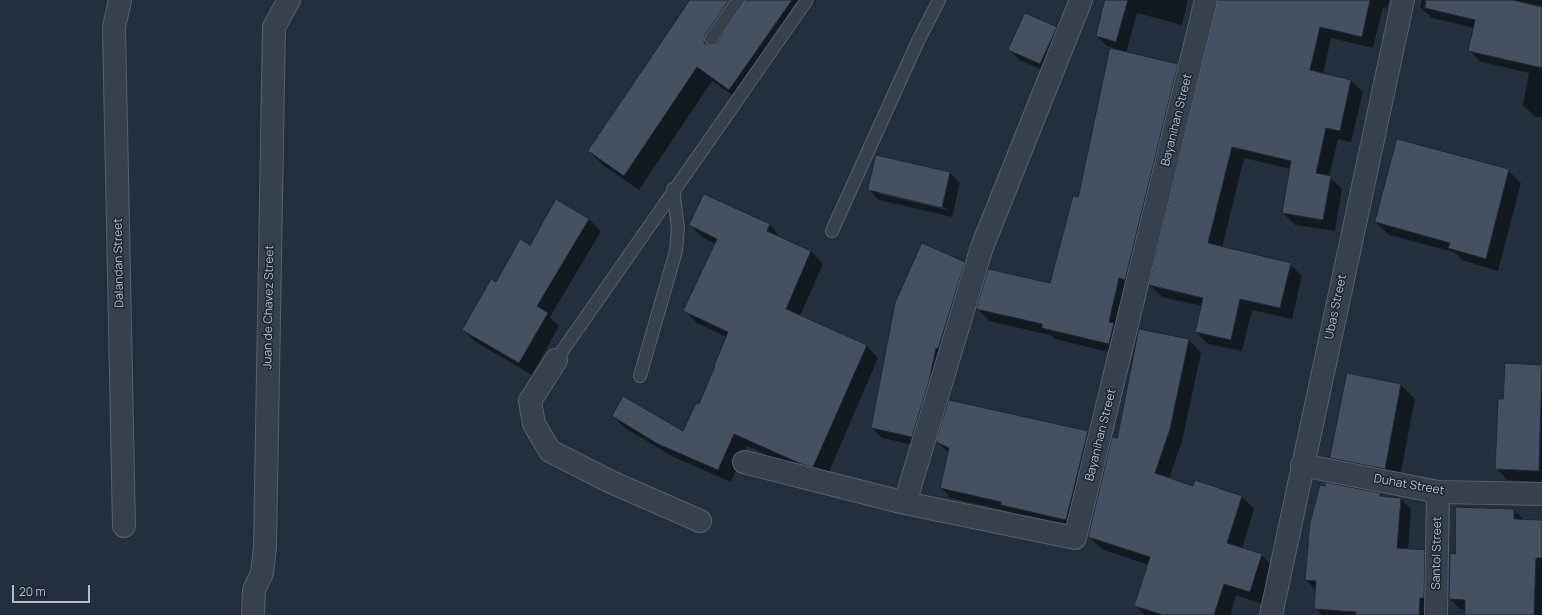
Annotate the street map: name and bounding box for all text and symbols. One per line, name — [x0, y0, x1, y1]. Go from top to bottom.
street label: Bayanihan Street — [1159, 72, 1195, 168]
street label: Dalandan Street — [111, 218, 127, 308]
street label: Juan de Chavez Street — [261, 245, 277, 369]
street label: Ubas Street — [1322, 273, 1350, 341]
street label: Bayanihan Street — [1083, 387, 1119, 483]
street label: Duhat Street — [1373, 472, 1445, 498]
street label: Santol Street — [1429, 516, 1445, 590]
scale bar — [14, 577, 92, 603]
text: 20 m — [19, 583, 46, 600]

